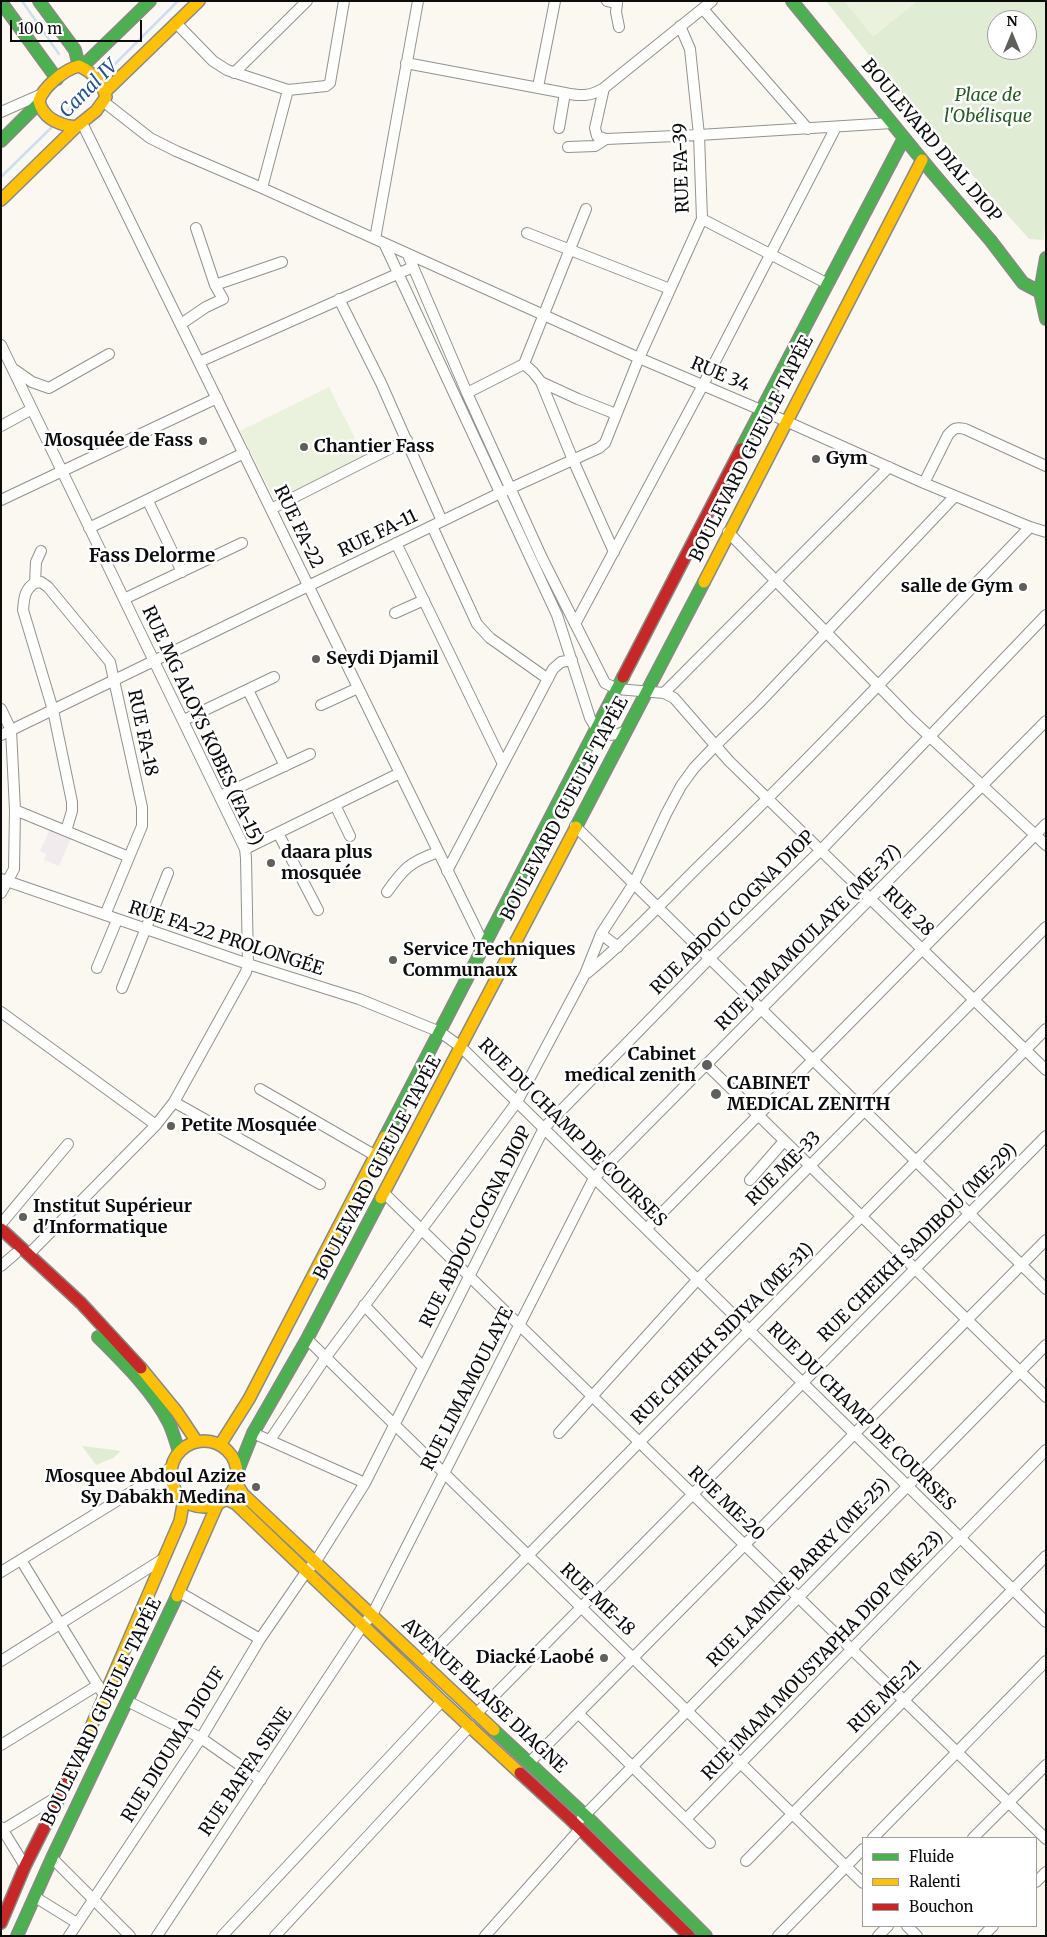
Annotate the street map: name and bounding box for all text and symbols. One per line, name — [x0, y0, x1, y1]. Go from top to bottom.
scale bar — [12, 10, 145, 42]
north arrow — [987, 10, 1037, 60]
text: N — [1006, 12, 1018, 30]
text: 100 m — [18, 19, 62, 38]
water label: Canal IV — [55, 55, 123, 123]
street label: BOULEVARD DIAL DIOP — [856, 55, 1006, 227]
park label: Place de l'Obélisque — [944, 85, 1032, 128]
street label: RUE FA-39 — [670, 122, 694, 214]
street label: BOULEVARD GUEULE TAPÉE — [685, 332, 819, 566]
street label: RUE 34 — [687, 353, 753, 397]
place label: Mosquée de Fass — [44, 430, 193, 452]
marker: Mosquée de Fass — [197, 435, 209, 447]
place label: Chantier Fass — [314, 436, 435, 458]
marker: Chantier Fass — [298, 441, 310, 453]
place label: Gym — [826, 448, 868, 470]
marker: Gym — [810, 453, 822, 465]
street label: RUE FA-22 — [269, 482, 327, 572]
street label: RUE FA-11 — [335, 506, 421, 562]
district label: Fass Delorme — [89, 546, 215, 568]
place label: salle de Gym — [901, 576, 1013, 598]
marker: salle de Gym — [1017, 581, 1029, 593]
street label: RUE MG ALOYS KOBES (FA-15) — [137, 603, 267, 849]
place label: Seydi Djamil — [326, 648, 439, 670]
marker: Seydi Djamil — [310, 653, 322, 665]
street label: RUE FA-18 — [122, 688, 162, 778]
street label: BOULEVARD GUEULE TAPÉE — [497, 693, 633, 925]
street label: RUE ABDOU COGNA DIOP — [647, 827, 819, 999]
street label: RUE LIMAMOULAYE (ME-37) — [711, 840, 907, 1036]
place label: daara plus mosquée — [281, 842, 372, 884]
marker: daara plus mosquée — [265, 857, 277, 869]
street label: RUE 28 — [878, 883, 938, 941]
street label: RUE FA-22 PROLONGÉE — [126, 897, 326, 981]
place label: Service Techniques Communaux — [403, 939, 575, 982]
marker: Service Techniques Communaux — [387, 954, 399, 966]
street label: RUE DU CHAMP DE COURSES — [473, 1034, 671, 1232]
place label: Cabinet medical zenith — [565, 1044, 696, 1086]
street label: BOULEVARD GUEULE TAPÉE — [310, 1052, 446, 1284]
marker: Cabinet medical zenith — [700, 1058, 714, 1072]
place label: CABINET MEDICAL ZENITH — [727, 1073, 890, 1116]
marker: CABINET MEDICAL ZENITH — [709, 1087, 723, 1101]
place label: Petite Mosquée — [181, 1115, 317, 1137]
marker: Petite Mosquée — [165, 1120, 177, 1132]
street label: RUE ABDOU COGNA DIOP — [416, 1123, 536, 1331]
street label: RUE ME-33 — [742, 1127, 826, 1211]
street label: RUE CHEIKH SADIBOU (ME-29) — [814, 1139, 1022, 1347]
place label: Institut Supérieur d'Informatique — [33, 1196, 192, 1238]
marker: Institut Supérieur d'Informatique — [17, 1211, 29, 1223]
street label: RUE CHEIKH SIDIYA (ME-31) — [628, 1239, 818, 1429]
street label: RUE LIMAMOULAYE — [417, 1304, 519, 1474]
street label: RUE DU CHAMP DE COURSES — [762, 1318, 960, 1516]
street label: RUE ME-20 — [683, 1462, 769, 1546]
place label: Mosquee Abdoul Azize Sy Dabakh Medina — [45, 1466, 246, 1508]
street label: RUE LAMINE BARRY (ME-25) — [703, 1474, 895, 1672]
marker: Mosquee Abdoul Azize Sy Dabakh Medina — [250, 1481, 262, 1493]
street label: RUE IMAM MOUSTAPHA DIOP (ME-23) — [698, 1527, 948, 1785]
street label: RUE ME-18 — [555, 1559, 639, 1641]
street label: BOULEVARD GUEULE TAPÉE — [37, 1595, 167, 1829]
street label: AVENUE BLAISE DIAGNE — [397, 1614, 571, 1778]
place label: Diacké Laobé — [476, 1647, 594, 1669]
marker: Diacké Laobé — [598, 1652, 610, 1664]
street label: RUE ME-21 — [844, 1656, 926, 1738]
street label: RUE DIOUMA DIOUF — [117, 1663, 231, 1827]
street label: RUE BAFFA SENE — [195, 1704, 297, 1840]
legend — [862, 1837, 1037, 1927]
text: Fluide — [909, 1847, 954, 1866]
text: Ralenti — [909, 1872, 961, 1891]
text: Bouchon — [909, 1897, 973, 1916]

